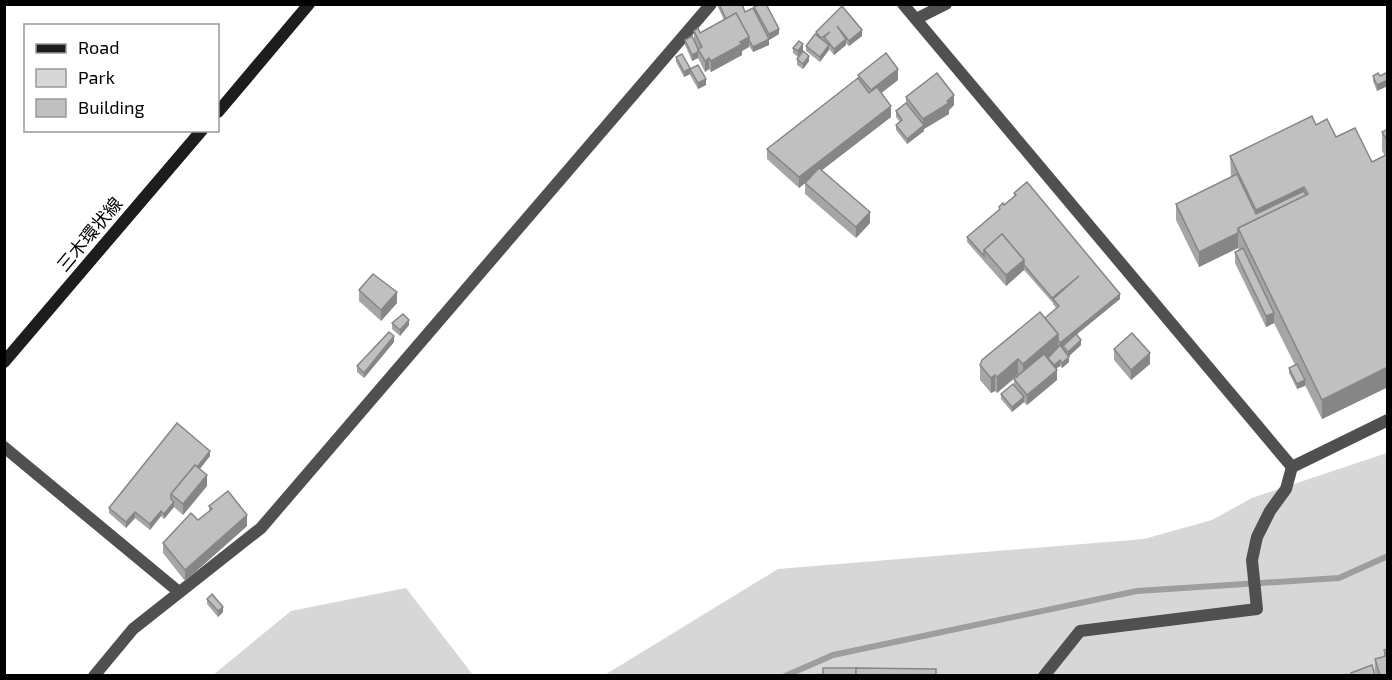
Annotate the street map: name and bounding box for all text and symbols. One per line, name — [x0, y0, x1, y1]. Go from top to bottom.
legend — [24, 24, 219, 132]
text: Road — [78, 36, 119, 58]
text: Park — [78, 66, 115, 88]
text: Building — [78, 96, 145, 118]
street label: 三木環状線 — [52, 192, 126, 276]

